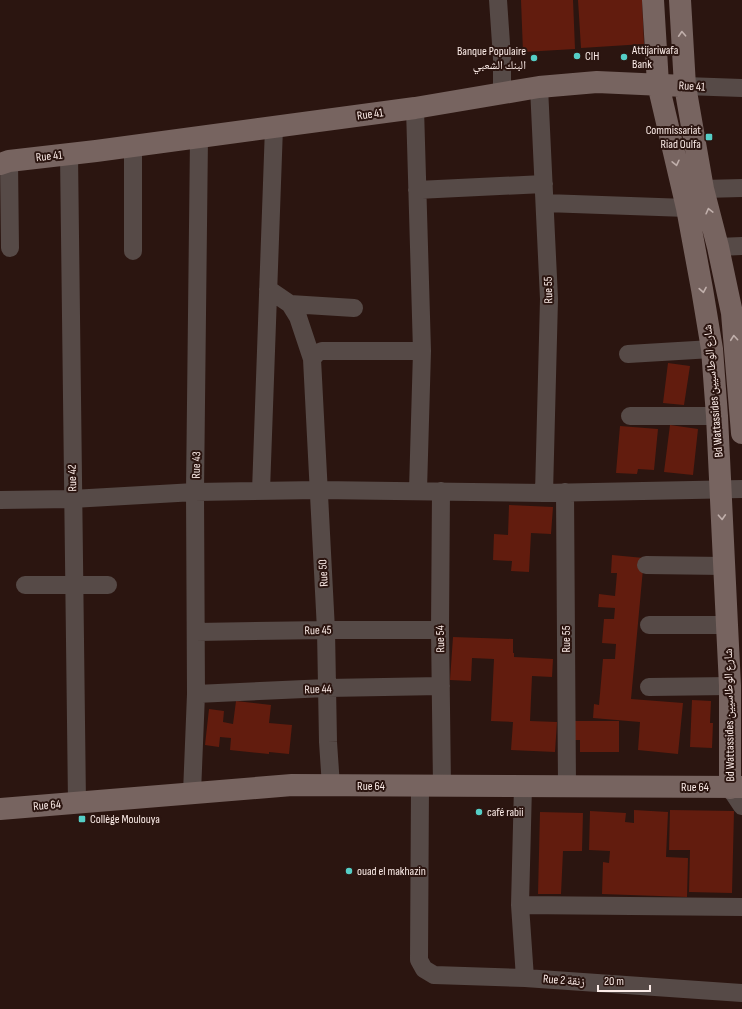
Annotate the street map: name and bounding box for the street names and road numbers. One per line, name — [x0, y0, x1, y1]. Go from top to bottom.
street label: Rue 41 — [678, 78, 706, 95]
street label: Rue 41 — [356, 105, 385, 124]
street label: Rue 41 — [35, 148, 64, 165]
street label: Rue 55 — [541, 276, 556, 304]
street label: Bd Wattassides شارع الوطاسيين — [700, 324, 727, 458]
street label: Rue 43 — [189, 451, 204, 479]
street label: Rue 42 — [65, 464, 80, 492]
street label: Rue 50 — [315, 559, 332, 587]
street label: Rue 45 — [304, 623, 332, 638]
street label: Rue 54 — [433, 625, 448, 653]
street label: Rue 55 — [559, 625, 574, 652]
street label: Bd Wattassides شارع الوطاسيين — [721, 648, 738, 782]
street label: Rue 44 — [304, 682, 332, 697]
street label: Rue 64 — [357, 779, 385, 794]
street label: Rue 64 — [681, 780, 709, 795]
street label: Rue 64 — [33, 797, 62, 814]
street label: Rue 2 زنقة — [542, 972, 586, 989]

